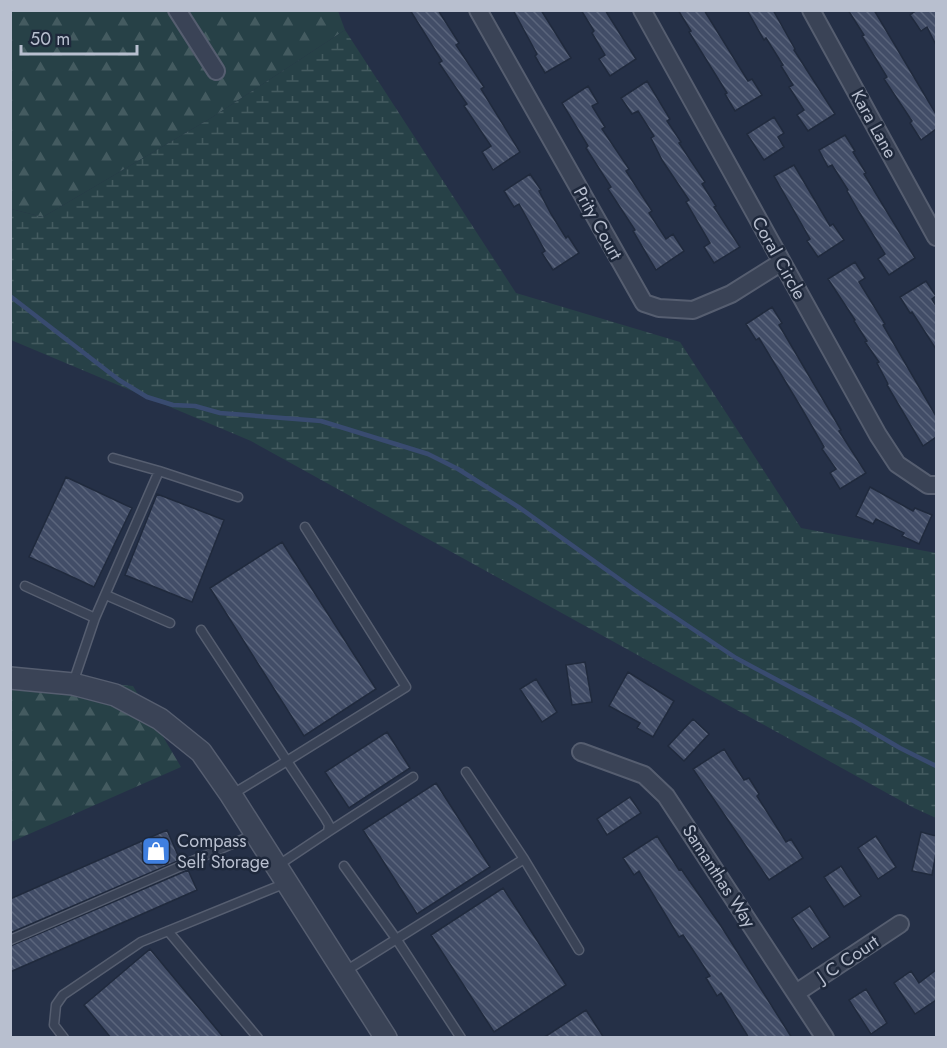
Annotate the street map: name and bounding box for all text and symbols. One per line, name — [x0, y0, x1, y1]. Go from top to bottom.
scale bar — [21, 18, 136, 56]
text: 50 m — [30, 26, 70, 52]
street label: Kara Lane — [845, 85, 903, 163]
street label: Prity Court — [567, 182, 629, 265]
street label: Coral Circle — [745, 212, 813, 304]
street label: Samanthas Way — [676, 819, 762, 933]
place label: Compass Self Storage — [177, 828, 269, 875]
shop icon: Compass Self Storage — [140, 835, 172, 867]
street label: J C Court — [810, 928, 885, 990]

